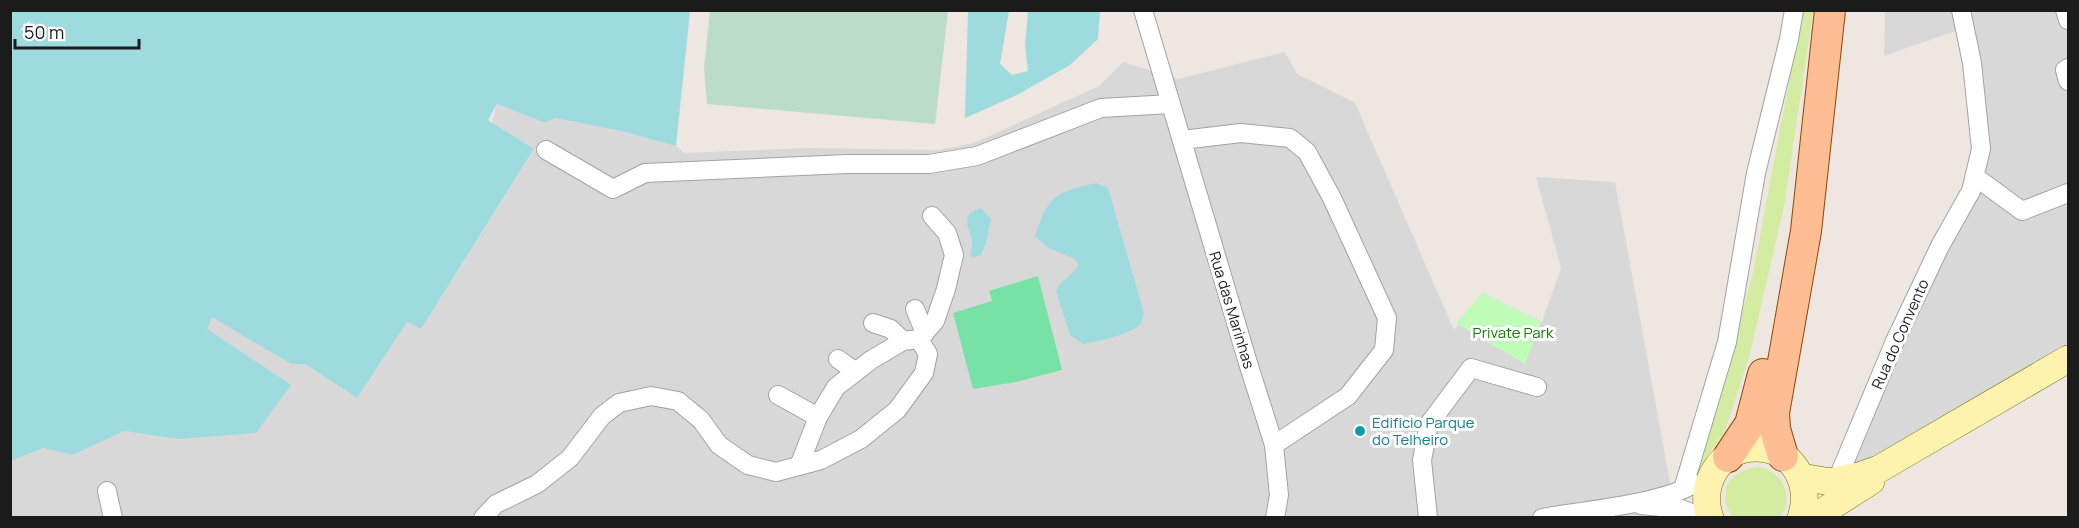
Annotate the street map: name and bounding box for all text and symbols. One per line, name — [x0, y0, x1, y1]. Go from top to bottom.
scale bar — [15, 12, 140, 50]
text: 50 m — [24, 20, 64, 44]
street label: Rua das Marinhas — [1204, 249, 1260, 371]
street label: Rua do Convento — [1866, 276, 1934, 392]
park label: Private Park — [1473, 322, 1554, 343]
place label: Edificio Parque do Telheiro — [1372, 412, 1475, 450]
marker: Edificio Parque do Telheiro — [1353, 424, 1367, 438]

